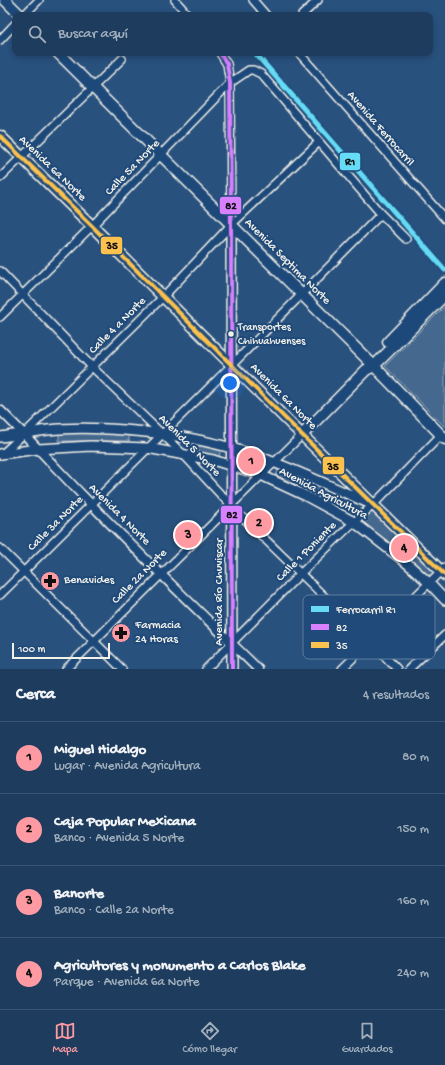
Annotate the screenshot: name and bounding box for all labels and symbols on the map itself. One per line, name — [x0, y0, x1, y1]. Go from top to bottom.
street label: Avenida Ferrocarril — [344, 89, 417, 170]
street label: Avenida 6a Norte — [15, 133, 89, 205]
street label: Calle 5a Norte — [103, 136, 164, 199]
line badge: R1 — [339, 152, 361, 171]
text: R1 — [344, 157, 355, 169]
line badge: 82 — [219, 196, 242, 215]
text: 82 — [225, 201, 237, 213]
street label: Avenida Septima Norte — [241, 216, 334, 309]
line badge: 35 — [100, 236, 123, 255]
text: 35 — [105, 241, 118, 253]
street label: Calle 4 a Norte — [87, 294, 150, 357]
place label: Transportes Chihuahuenses — [237, 322, 306, 348]
marker: Transportes Chihuahuenses — [226, 329, 236, 339]
street label: Avenida 6a Norte — [247, 361, 320, 434]
your location — [220, 373, 240, 393]
street label: Avenida 5 Norte — [155, 412, 223, 480]
pin: 1 — [238, 446, 264, 476]
line badge: 35 — [322, 456, 345, 475]
text: 35 — [326, 462, 339, 474]
street label: Avenida Agricultura — [276, 465, 370, 523]
street label: Avenida 4 Norte — [85, 481, 153, 549]
street label: Calle 3a Norte — [25, 493, 87, 555]
line badge: 82 — [220, 505, 243, 524]
pin: 2 — [246, 508, 272, 538]
text: 82 — [226, 510, 238, 522]
street label: Calle 1 Poniente — [274, 518, 341, 585]
pin: 3 — [175, 520, 201, 550]
pin: 4 — [391, 533, 417, 563]
street label: Avenida Río Chuviscar — [213, 537, 227, 646]
street label: Calle 2a Norte — [109, 546, 171, 608]
pharmacy icon: Benavides — [39, 570, 61, 592]
place label: Benavides — [63, 574, 115, 588]
legend — [303, 595, 435, 659]
text: Ferrocarril R1 — [335, 605, 396, 617]
place label: Farmacia 24 Horas — [134, 619, 181, 647]
pharmacy icon: Farmacia 24 Horas — [110, 622, 132, 644]
text: 82 — [336, 623, 348, 635]
scale bar — [12, 641, 110, 660]
text: 35 — [335, 641, 348, 653]

